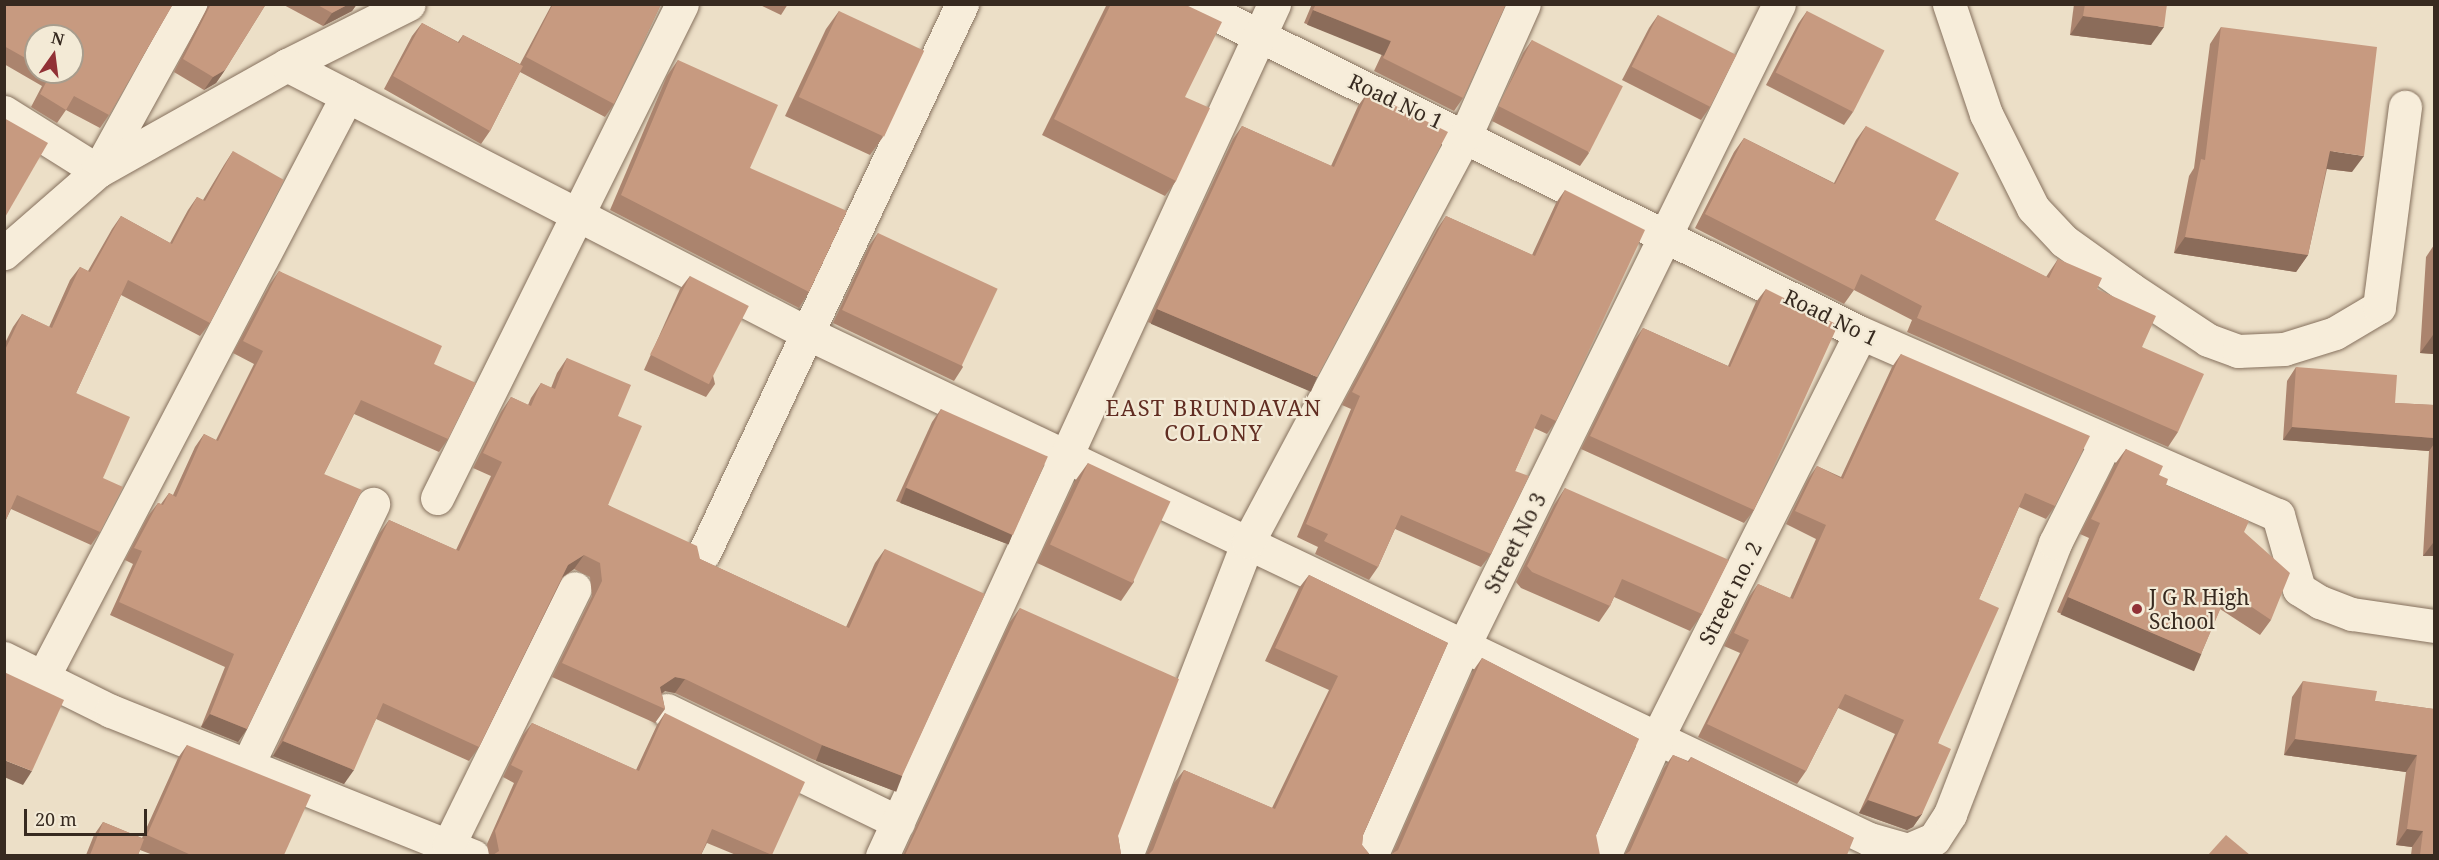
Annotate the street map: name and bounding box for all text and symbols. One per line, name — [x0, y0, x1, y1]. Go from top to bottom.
north arrow — [24, 24, 84, 84]
text: N — [49, 26, 67, 51]
street label: Road No 1 — [1345, 68, 1447, 134]
street label: Road No 1 — [1780, 283, 1882, 351]
district label: EAST BRUNDAVAN COLONY — [1106, 394, 1322, 446]
street label: Street No 3 — [1479, 489, 1551, 597]
street label: Street no. 2 — [1693, 537, 1767, 649]
place label: J G R High School — [2149, 584, 2250, 634]
marker: J G R High School — [2130, 602, 2144, 616]
scale bar — [27, 797, 150, 835]
text: 20 m — [35, 807, 77, 831]

